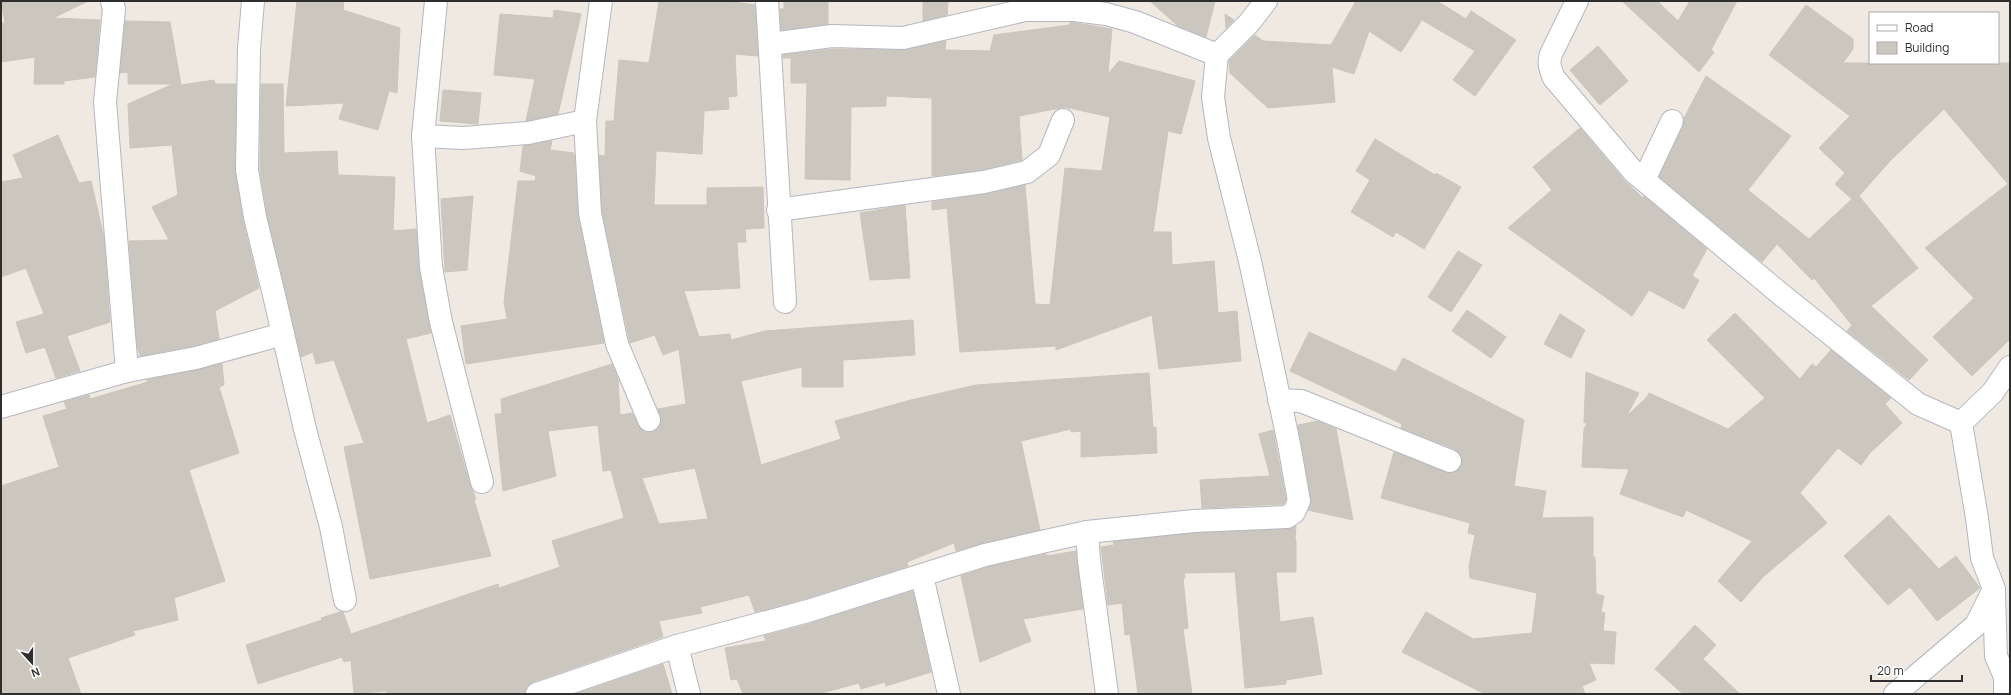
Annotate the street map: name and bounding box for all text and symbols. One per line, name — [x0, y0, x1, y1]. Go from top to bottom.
legend — [1869, 12, 1999, 64]
text: Road — [1905, 19, 1933, 36]
text: Building — [1905, 39, 1949, 56]
north arrow — [12, 643, 52, 683]
scale bar — [1871, 657, 1962, 683]
text: 20 m — [1877, 662, 1904, 679]
text: N — [29, 664, 42, 681]

